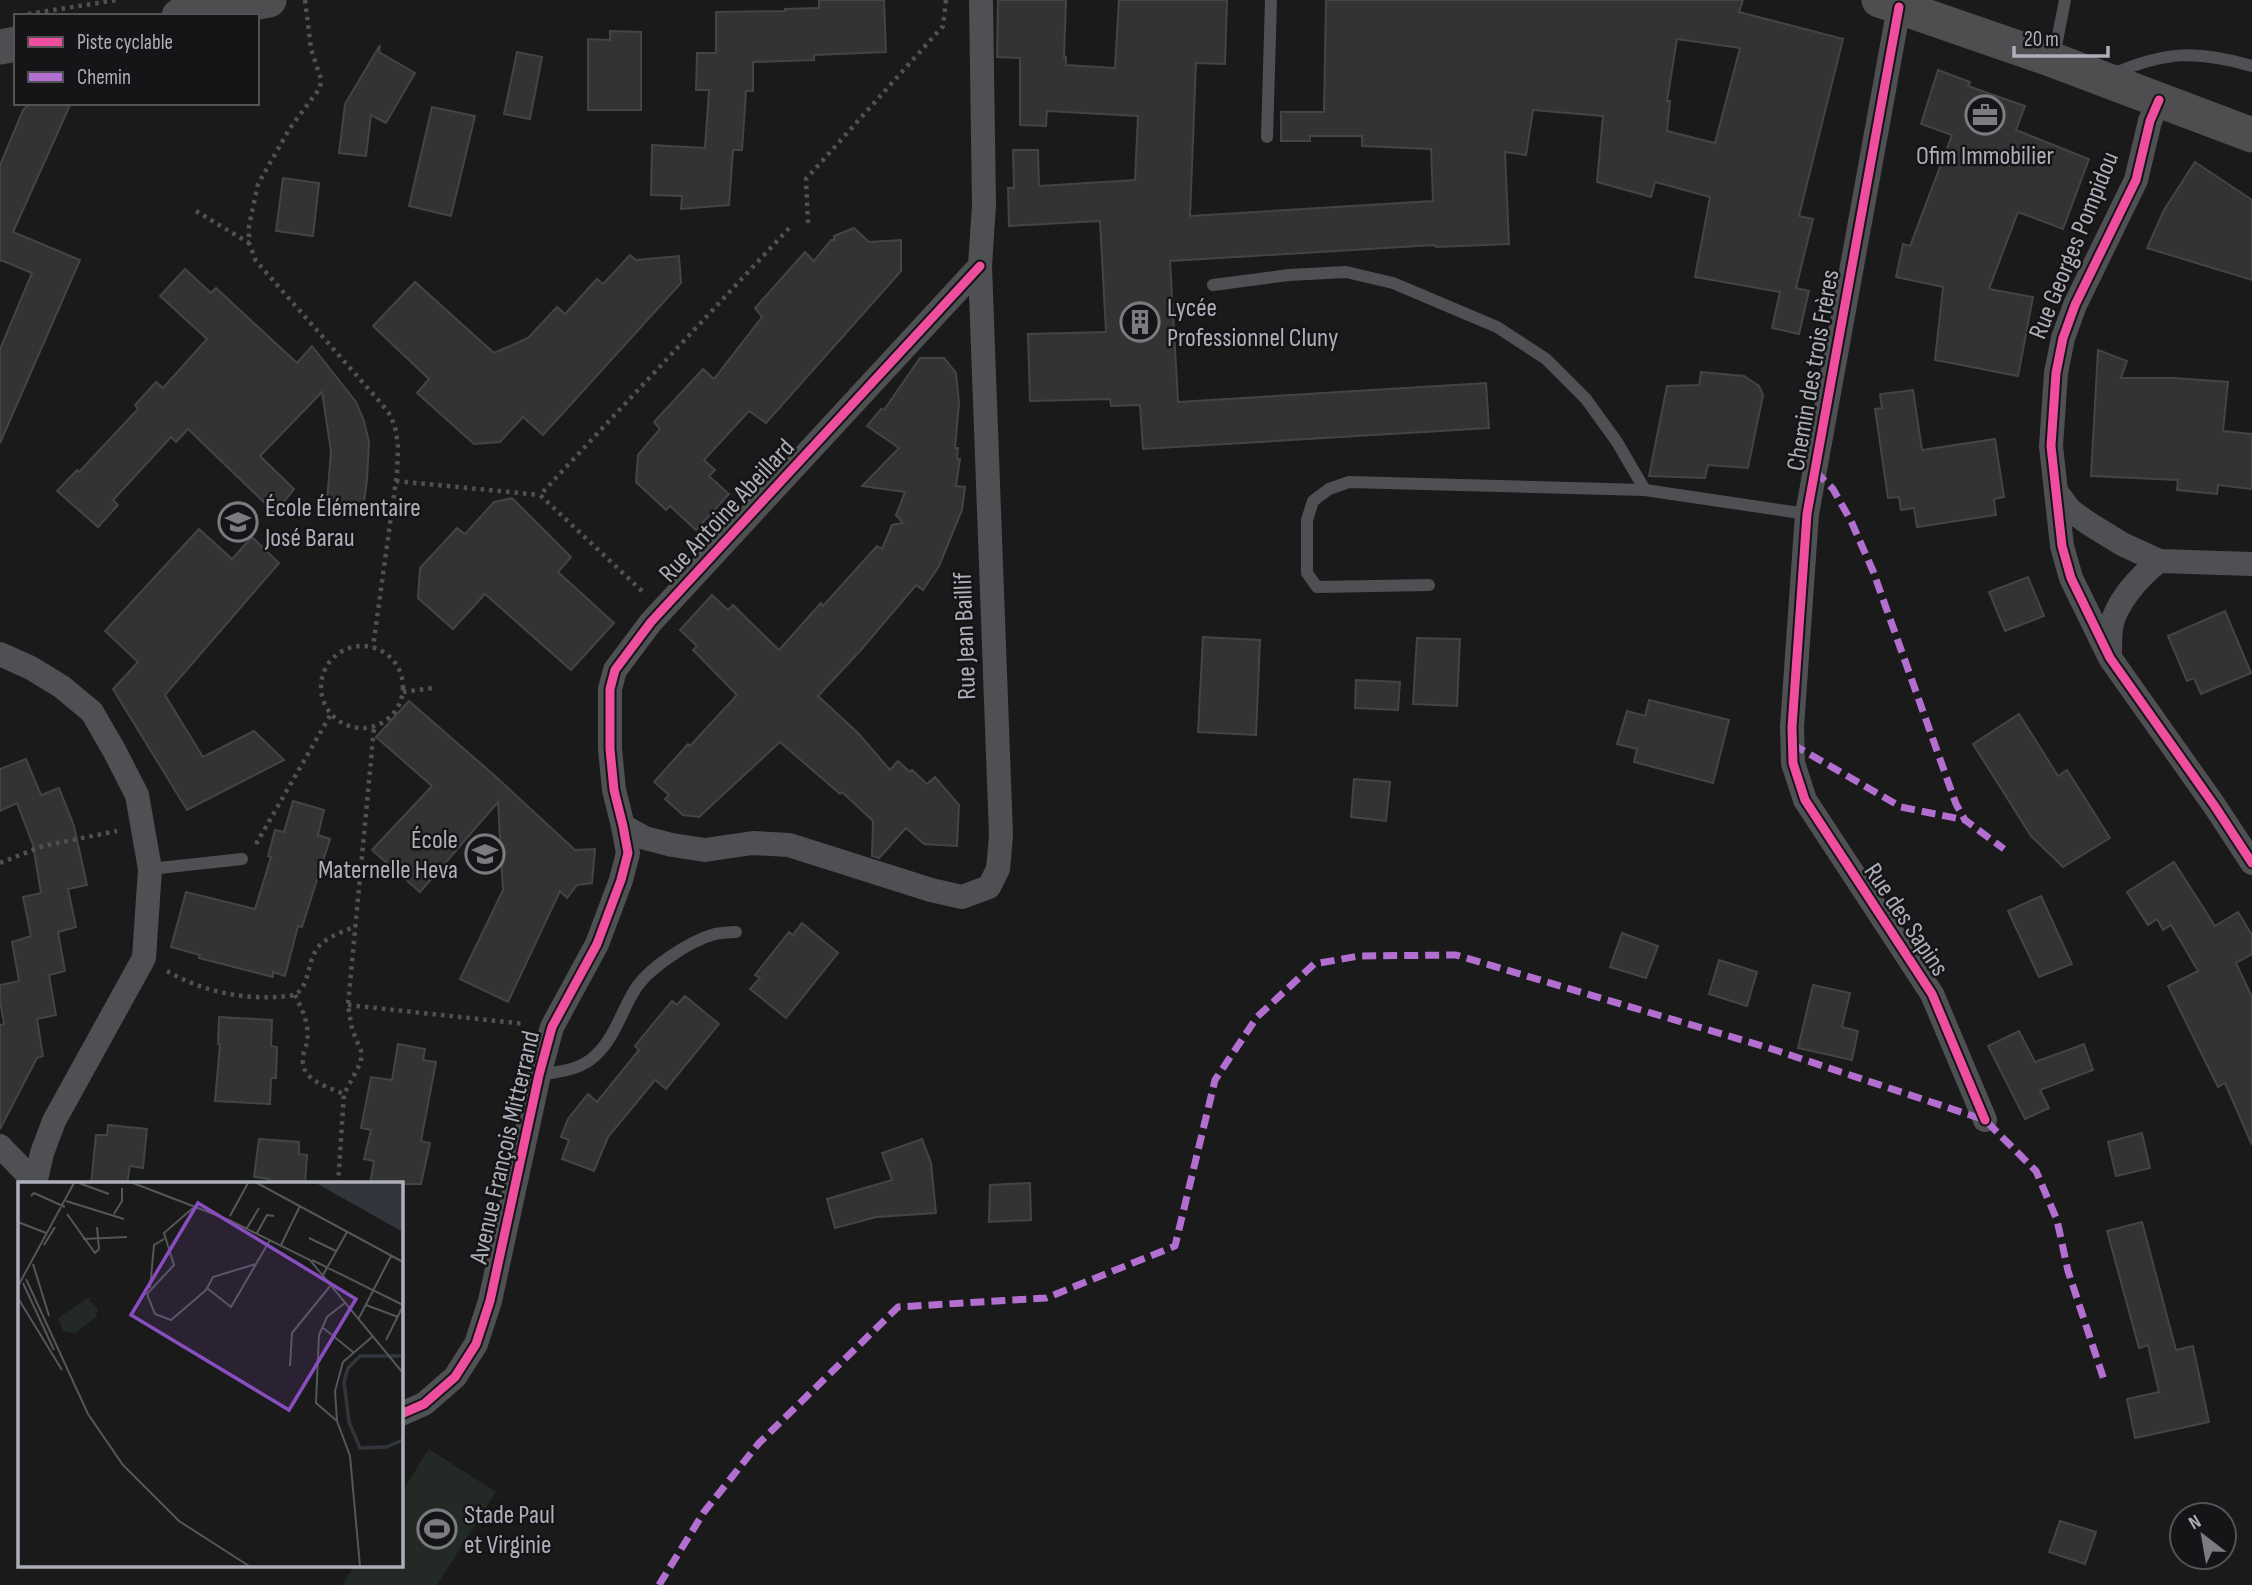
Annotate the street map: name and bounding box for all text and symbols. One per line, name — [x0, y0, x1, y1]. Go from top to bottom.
legend — [14, 14, 259, 105]
scale bar — [2014, 14, 2108, 58]
text: 20 m — [2024, 27, 2059, 52]
text: Piste cyclable — [77, 30, 173, 55]
text: Chemin — [77, 65, 131, 90]
office icon: Ofim Immobilier — [1964, 94, 2006, 136]
place label: Ofim Immobilier — [1916, 141, 2055, 172]
street label: Rue Georges Pompidou — [2023, 147, 2126, 344]
street label: Chemin des trois Frères — [1781, 267, 1846, 473]
place label: Lycée Professionnel Cluny — [1167, 293, 1338, 354]
building icon: Lycée Professionnel Cluny — [1119, 301, 1161, 343]
street label: Rue Antoine Abeillard — [653, 433, 801, 589]
place label: École Élémentaire José Barau — [264, 493, 421, 554]
school or university icon: École Élémentaire José Barau — [217, 501, 259, 543]
street label: Rue Jean Baillif — [948, 571, 983, 700]
place label: École Maternelle Heva — [318, 825, 458, 886]
school or university icon: École Maternelle Heva — [464, 833, 506, 875]
street label: Rue des Sapins — [1857, 858, 1955, 982]
street label: Avenue François Mitterrand — [463, 1028, 547, 1268]
inset map — [18, 1182, 402, 1568]
place label: Stade Paul et Virginie — [464, 1500, 555, 1561]
north arrow — [2168, 1501, 2238, 1571]
sports icon: Stade Paul et Virginie — [416, 1508, 458, 1550]
text: N — [2185, 1510, 2205, 1535]

